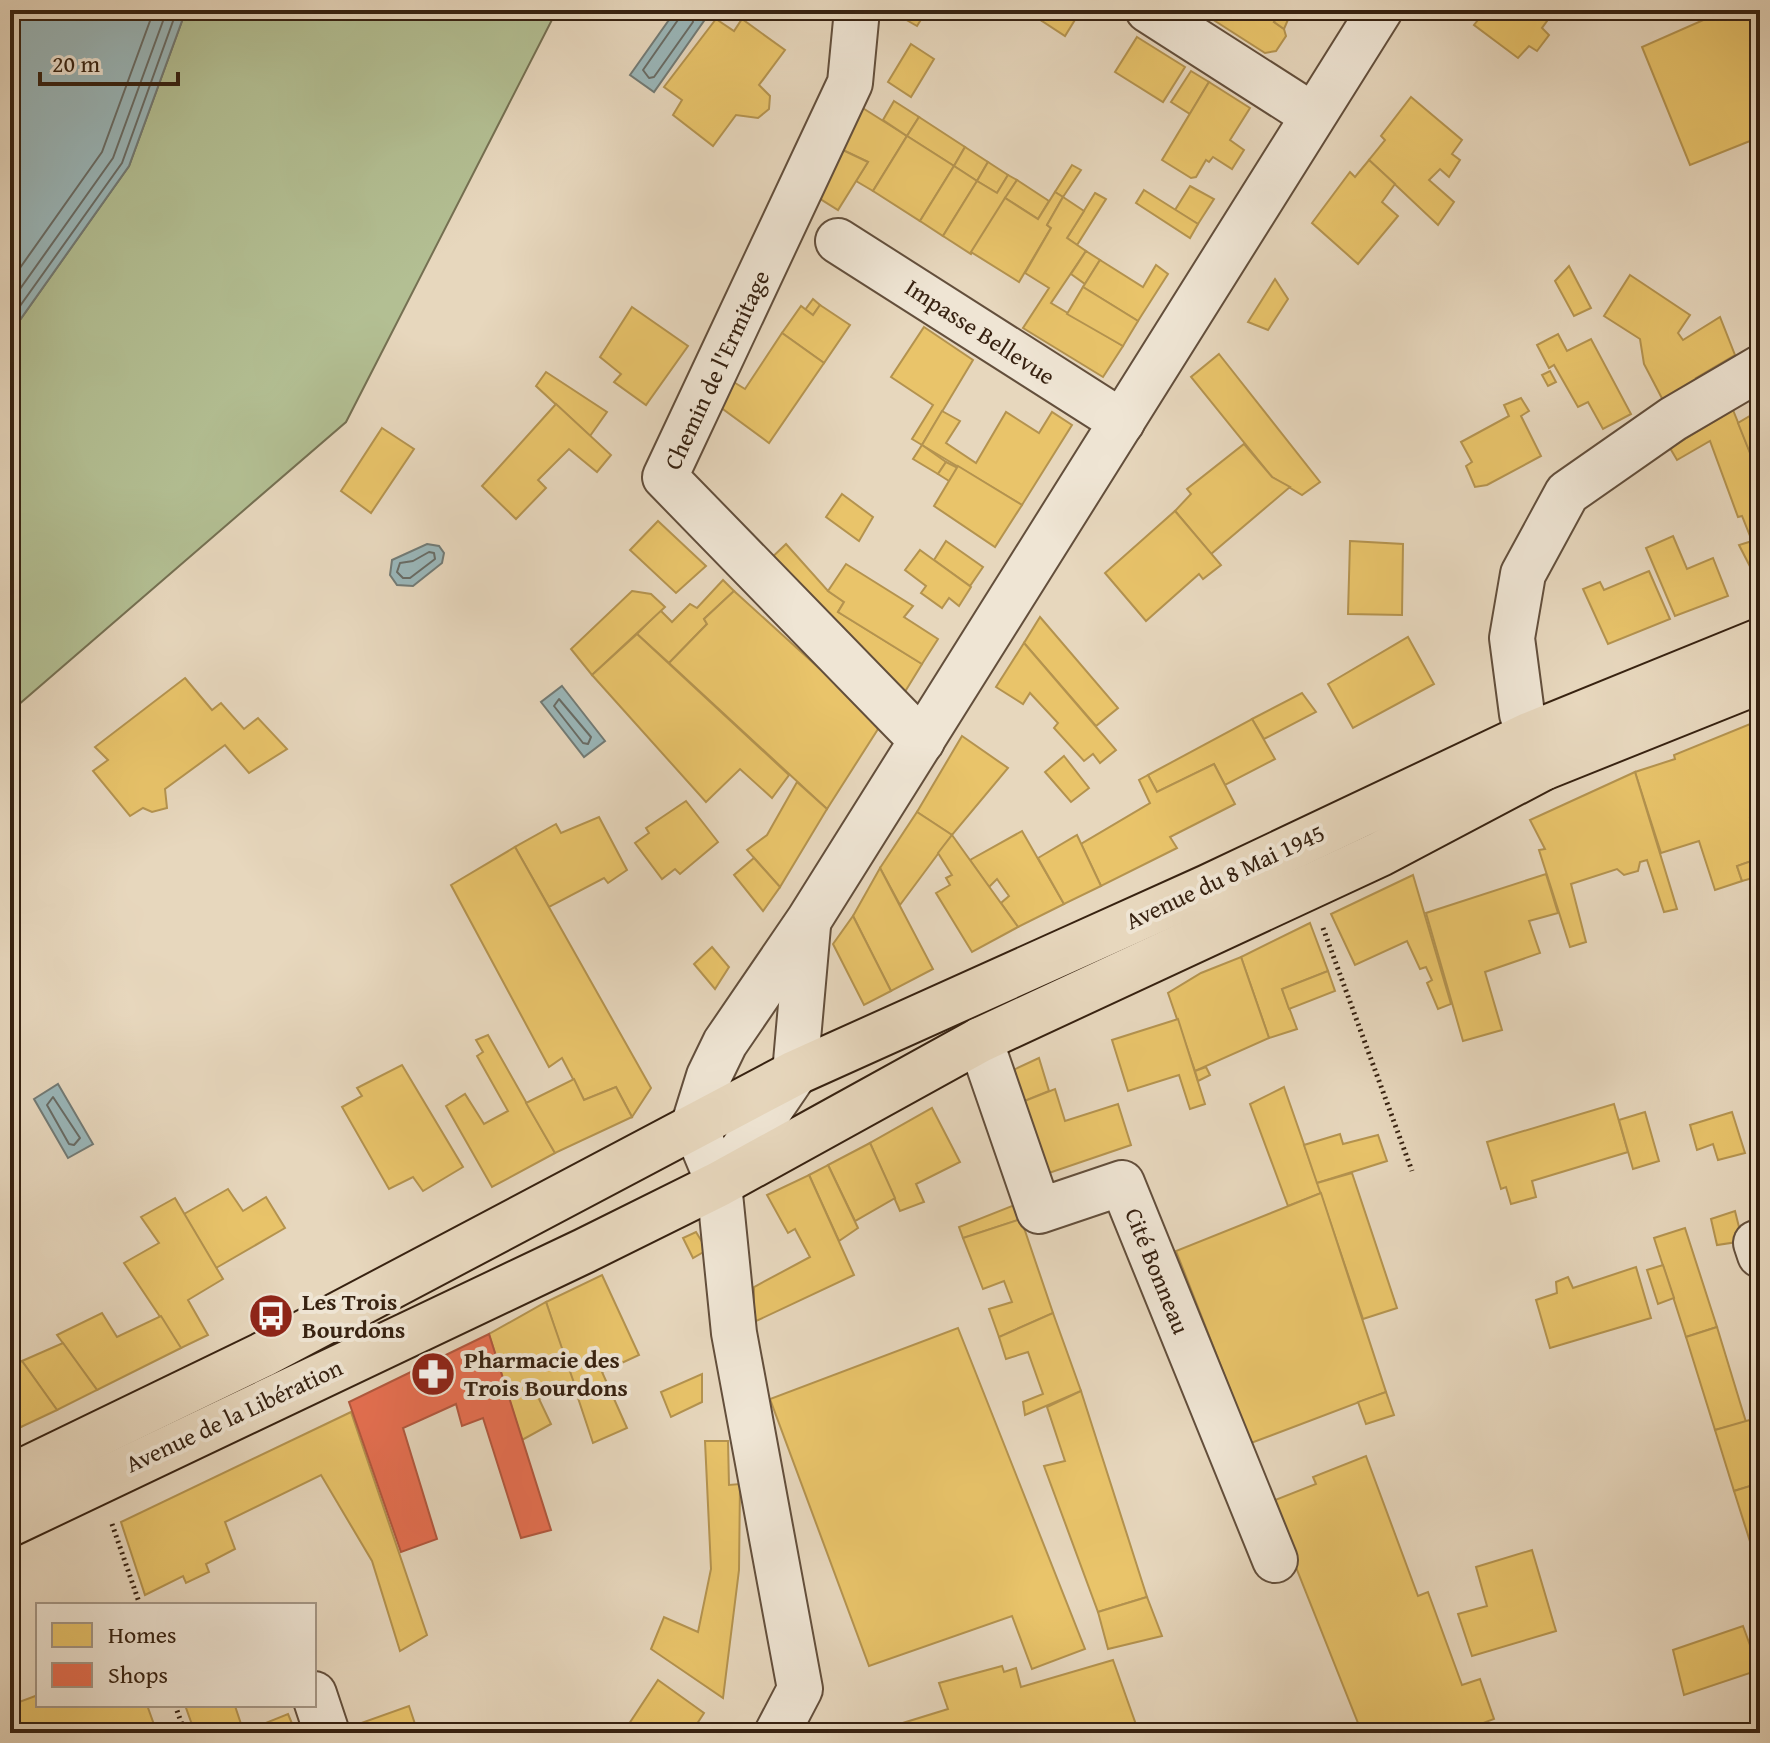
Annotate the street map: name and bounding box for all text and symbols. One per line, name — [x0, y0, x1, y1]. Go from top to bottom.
scale bar — [40, 36, 178, 86]
text: 20 m — [52, 46, 100, 81]
street label: Chemin de l'Ermitage — [655, 264, 778, 475]
street label: Impasse Bellevue — [898, 270, 1062, 393]
street label: Avenue du 8 Mai 1945 — [1119, 815, 1330, 938]
street label: Cité Bonneau — [1116, 1203, 1199, 1339]
place label: Les Trois Bourdons — [302, 1284, 405, 1347]
bus stop icon: Les Trois Bourdons — [247, 1292, 295, 1340]
place label: Pharmacie des Trois Bourdons — [464, 1342, 628, 1405]
street label: Avenue de la Libération — [120, 1350, 349, 1481]
pharmacy icon: Pharmacie des Trois Bourdons — [409, 1350, 457, 1398]
legend — [36, 1603, 316, 1707]
text: Homes — [108, 1617, 177, 1652]
text: Shops — [108, 1657, 168, 1692]

